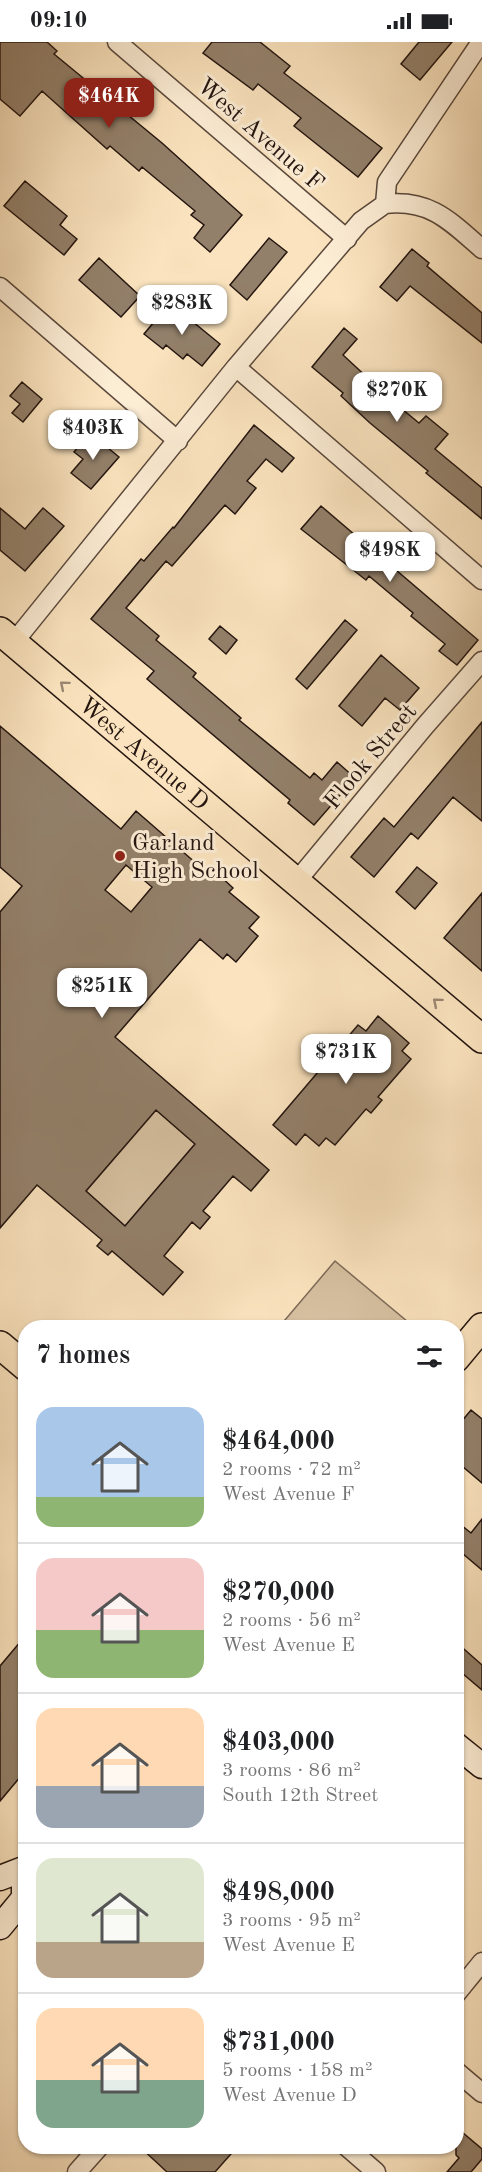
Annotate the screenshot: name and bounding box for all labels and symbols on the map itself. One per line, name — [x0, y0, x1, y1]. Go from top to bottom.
street label: West Avenue F — [192, 74, 328, 197]
pin: $464K — [67, 78, 151, 129]
pin: $283K — [140, 285, 224, 336]
pin: $270K — [355, 372, 439, 423]
pin: $403K — [51, 410, 135, 461]
pin: $498K — [348, 532, 432, 583]
one-way arrow — [60, 681, 71, 692]
street label: West Avenue D — [74, 693, 212, 816]
street label: Flook Street — [321, 700, 422, 815]
place label: Garland High School — [132, 832, 259, 884]
marker: Garland High School — [113, 849, 127, 863]
pin: $251K — [60, 968, 144, 1019]
one-way arrow — [433, 998, 444, 1009]
pin: $731K — [304, 1034, 388, 1085]

